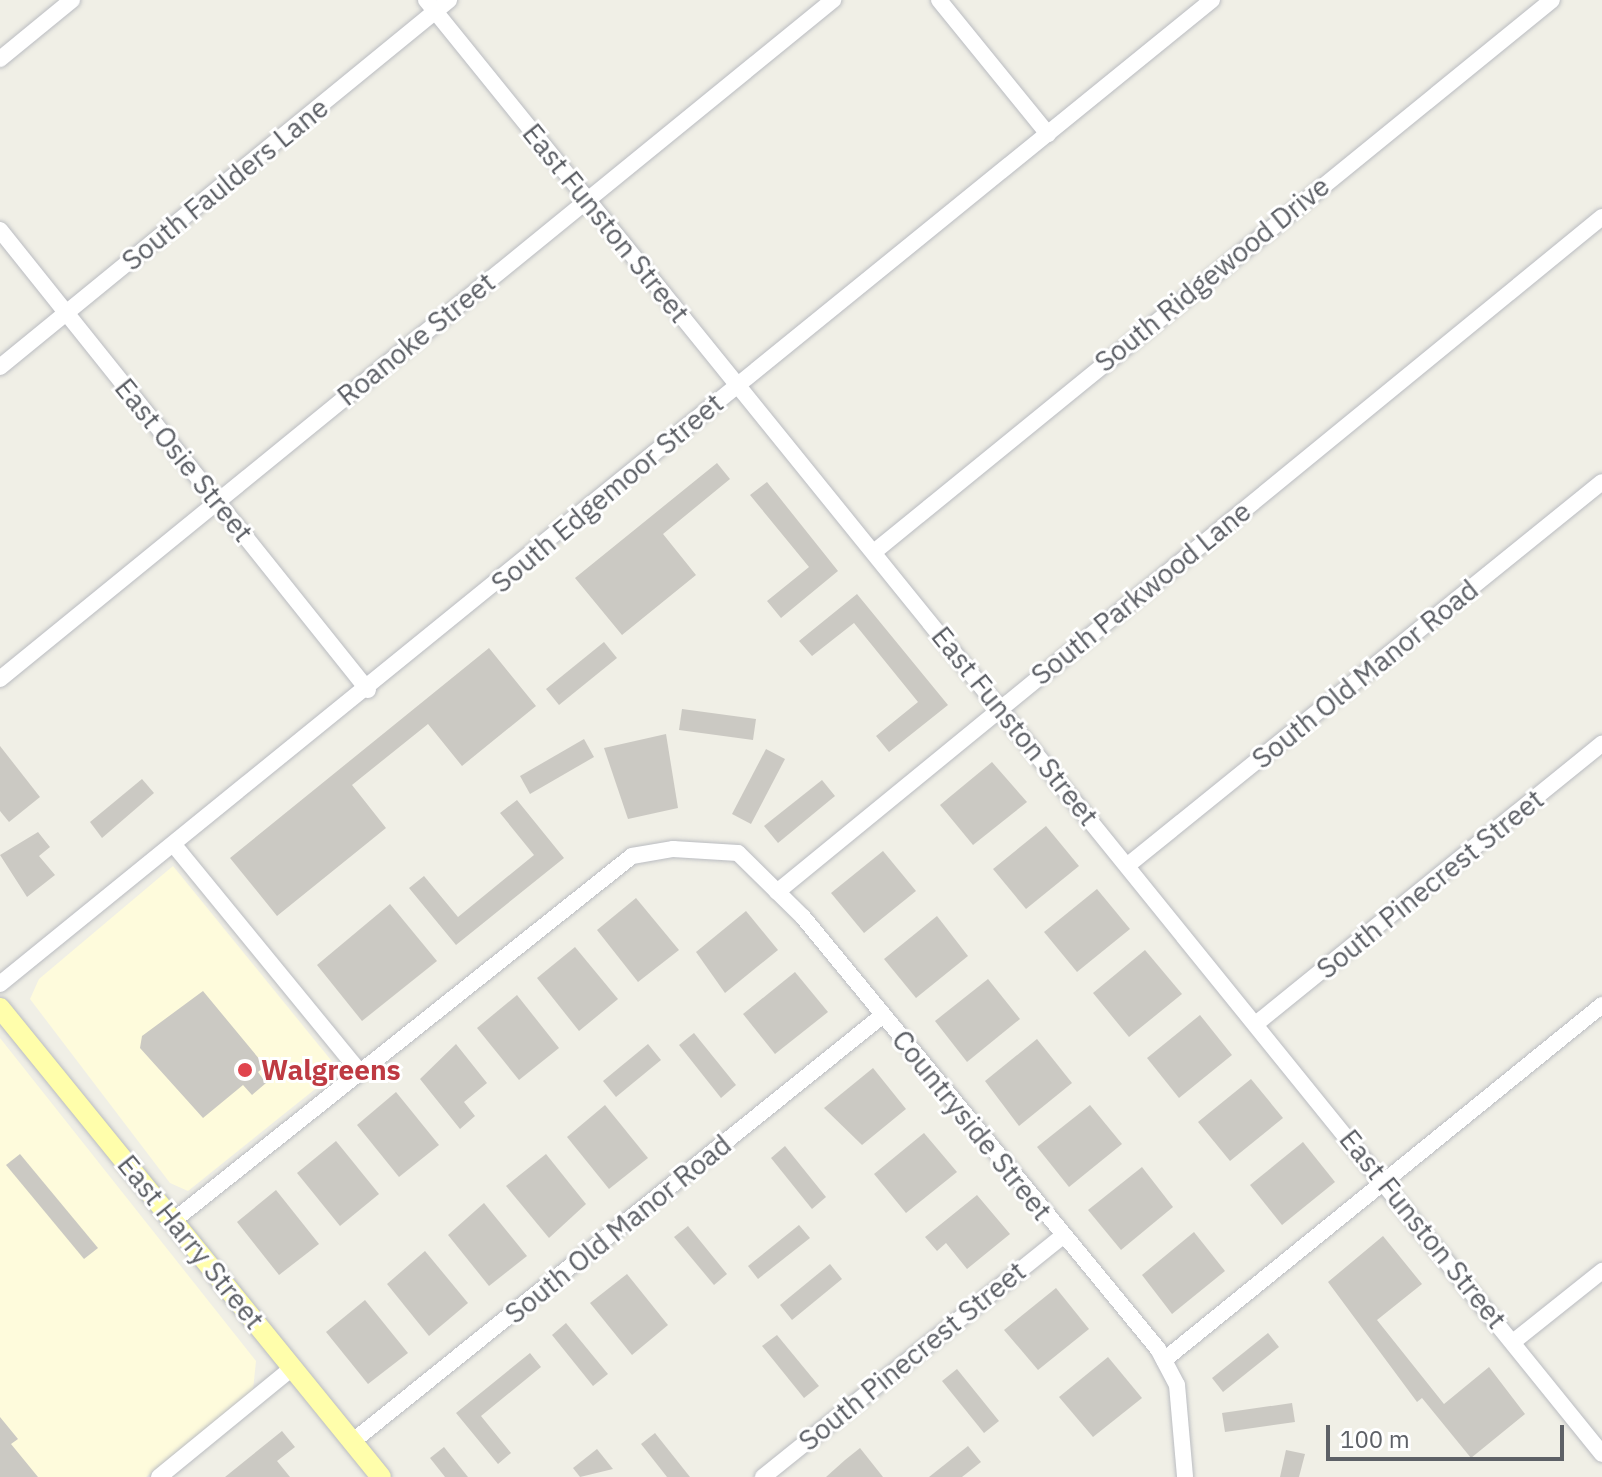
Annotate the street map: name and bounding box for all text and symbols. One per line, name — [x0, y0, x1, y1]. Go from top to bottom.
street label: South Faulders Lane — [115, 91, 335, 277]
street label: East Funston Street — [516, 117, 696, 329]
street label: South Ridgewood Drive — [1088, 169, 1336, 379]
street label: Roanoke Street — [331, 265, 501, 413]
street label: East Osie Street — [108, 372, 260, 548]
street label: South Edgemoor Street — [484, 386, 730, 600]
street label: South Parkwood Lane — [1024, 494, 1258, 692]
street label: South Old Manor Road — [1245, 573, 1485, 775]
street label: East Funston Street — [925, 620, 1105, 832]
street label: South Pinecrest Street — [1310, 782, 1550, 986]
street label: Countryside Street — [885, 1023, 1059, 1227]
place label: Walgreens — [261, 1053, 401, 1087]
marker: Walgreens — [236, 1061, 254, 1079]
street label: East Funston Street — [1333, 1123, 1513, 1335]
street label: South Old Manor Road — [498, 1128, 738, 1330]
street label: East Harry Street — [111, 1148, 271, 1336]
street label: South Pinecrest Street — [792, 1254, 1032, 1458]
scale bar — [1330, 1409, 1568, 1459]
text: 100 m — [1340, 1423, 1410, 1455]

